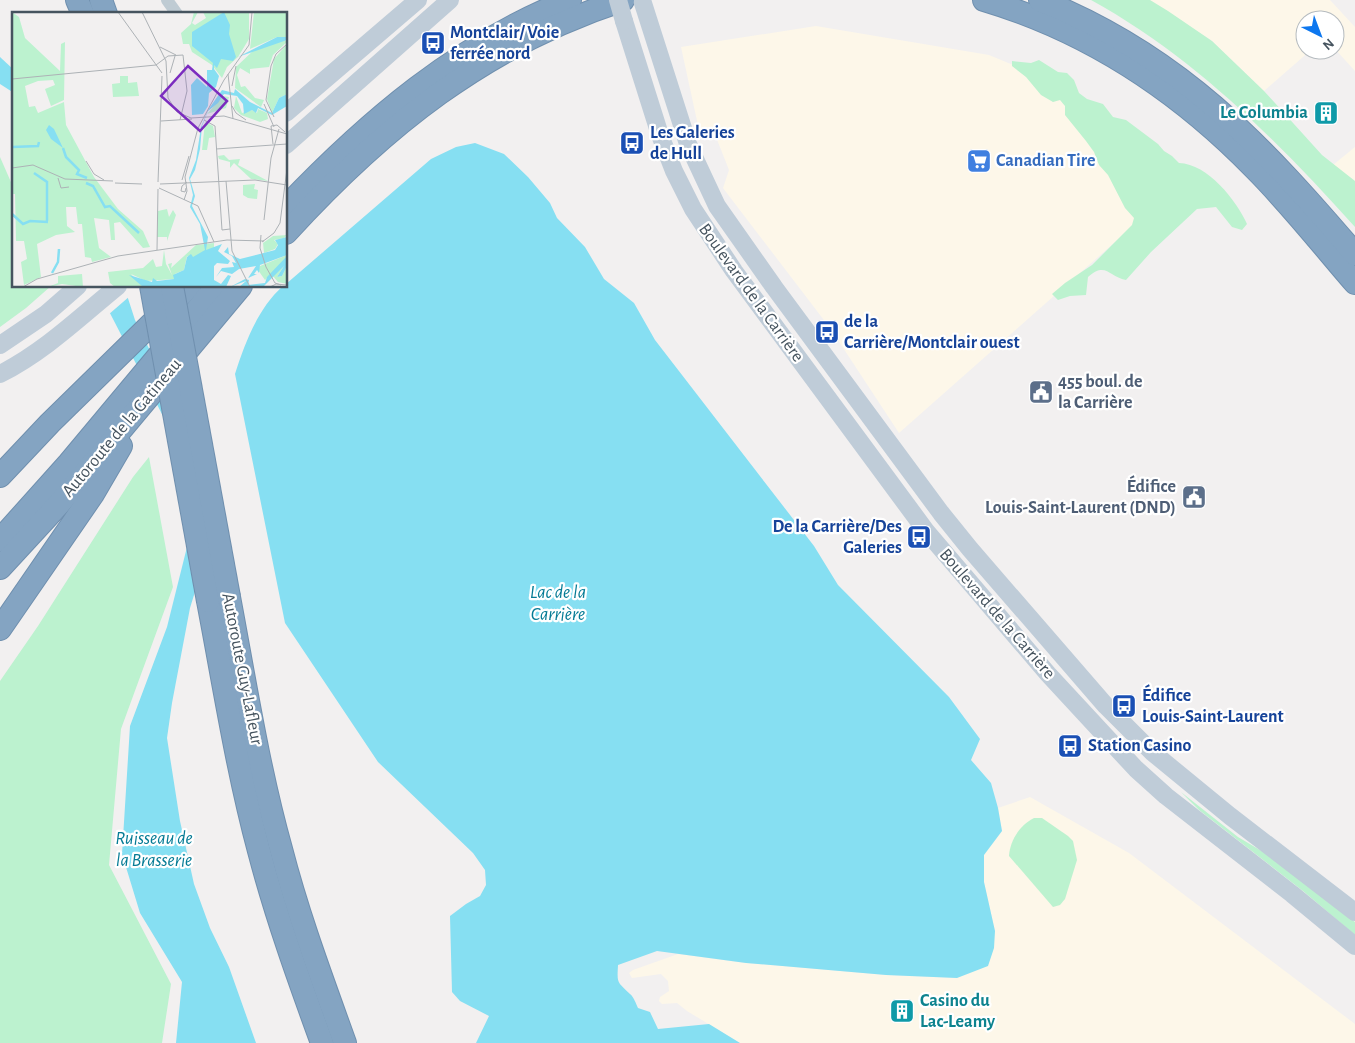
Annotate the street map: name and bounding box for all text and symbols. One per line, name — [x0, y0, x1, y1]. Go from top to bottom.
north arrow — [1295, 10, 1345, 60]
inset map — [12, 12, 288, 288]
place label: Montclair/ Voie ferrée nord — [450, 24, 559, 63]
bus stop icon: Montclair/ Voie ferrée nord — [420, 30, 446, 56]
text: N — [1320, 35, 1336, 52]
building icon: Le Columbia — [1313, 100, 1339, 126]
place label: Le Columbia — [1220, 104, 1308, 122]
place label: Les Galeries de Hull — [650, 124, 735, 163]
bus stop icon: Les Galeries de Hull — [619, 130, 645, 156]
supermarket icon: Canadian Tire — [966, 148, 992, 174]
place label: Canadian Tire — [996, 152, 1096, 170]
street label: Boulevard de la Carrière — [695, 221, 807, 365]
place label: de la Carrière/Montclair ouest — [844, 313, 1019, 352]
bus stop icon: de la Carrière/Montclair ouest — [814, 319, 840, 345]
street label: Autoroute de la Gatineau — [59, 355, 185, 501]
place label: 455 boul. de la Carrière — [1058, 373, 1143, 412]
public building icon: 455 boul. de la Carrière — [1028, 379, 1054, 405]
place label: Édifice Louis-Saint-Laurent (DND) — [985, 475, 1176, 517]
public building icon: Édifice Louis-Saint-Laurent (DND) — [1181, 484, 1207, 510]
place label: De la Carrière/Des Galeries — [772, 518, 902, 557]
bus stop icon: De la Carrière/Des Galeries — [906, 524, 932, 550]
street label: Boulevard de la Carrière — [936, 545, 1058, 683]
water label: Lac de la Carrière — [530, 583, 586, 624]
street label: Autoroute Guy-Lafleur — [218, 591, 266, 747]
place label: Édifice Louis-Saint-Laurent — [1142, 684, 1284, 726]
bus stop icon: Édifice Louis-Saint-Laurent — [1111, 693, 1137, 719]
bus stop icon: Station Casino — [1057, 733, 1083, 759]
place label: Station Casino — [1088, 737, 1192, 755]
water label: Ruisseau de la Brasserie — [115, 829, 193, 870]
place label: Casino du Lac-Leamy — [920, 992, 996, 1031]
building icon: Casino du Lac-Leamy — [889, 998, 915, 1024]

